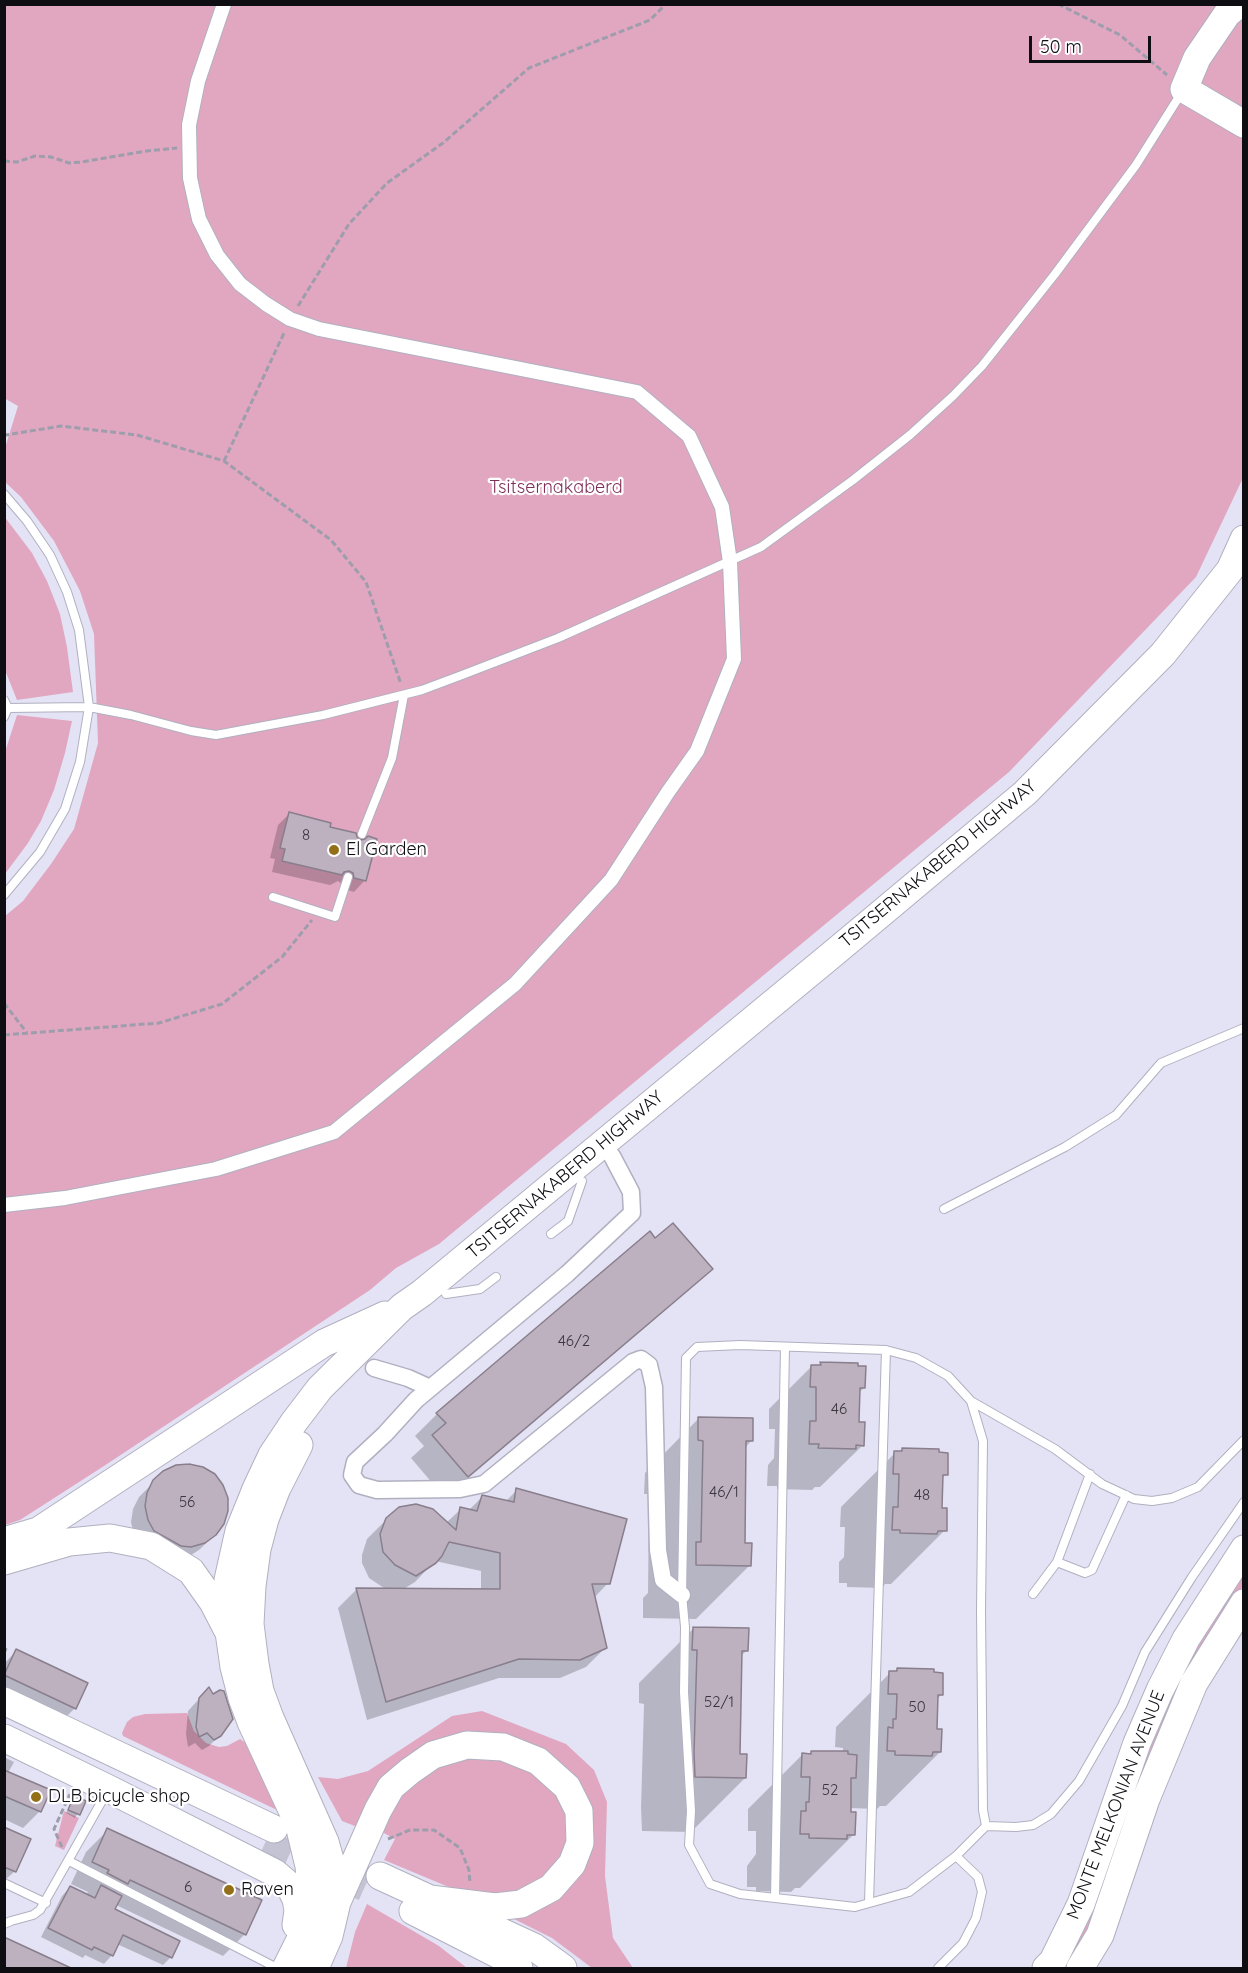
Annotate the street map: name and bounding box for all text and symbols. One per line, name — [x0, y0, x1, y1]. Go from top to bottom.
scale bar — [1032, 24, 1154, 62]
text: 50 m — [1040, 35, 1082, 58]
park label: Tsitsernakaberd — [489, 477, 623, 499]
street label: TSITSERNAKABERD HIGHWAY — [835, 775, 1041, 953]
house number: 8 — [302, 826, 310, 844]
place label: El Garden — [346, 839, 427, 861]
marker: El Garden — [327, 843, 341, 857]
street label: TSITSERNAKABERD HIGHWAY — [462, 1086, 668, 1264]
house number: 46/2 — [558, 1332, 590, 1350]
house number: 46 — [831, 1400, 847, 1418]
house number: 46/1 — [709, 1483, 739, 1501]
house number: 48 — [914, 1486, 930, 1504]
house number: 56 — [179, 1493, 195, 1511]
street label: MONTE MELKONIAN AVENUE — [1062, 1687, 1170, 1923]
house number: 52/1 — [704, 1693, 734, 1711]
house number: 50 — [908, 1698, 926, 1716]
house number: 52 — [822, 1781, 838, 1799]
place label: DLB bicycle shop — [48, 1786, 190, 1808]
marker: DLB bicycle shop — [29, 1790, 43, 1804]
house number: 6 — [184, 1878, 192, 1896]
place label: Raven — [241, 1879, 294, 1901]
marker: Raven — [222, 1883, 236, 1897]

